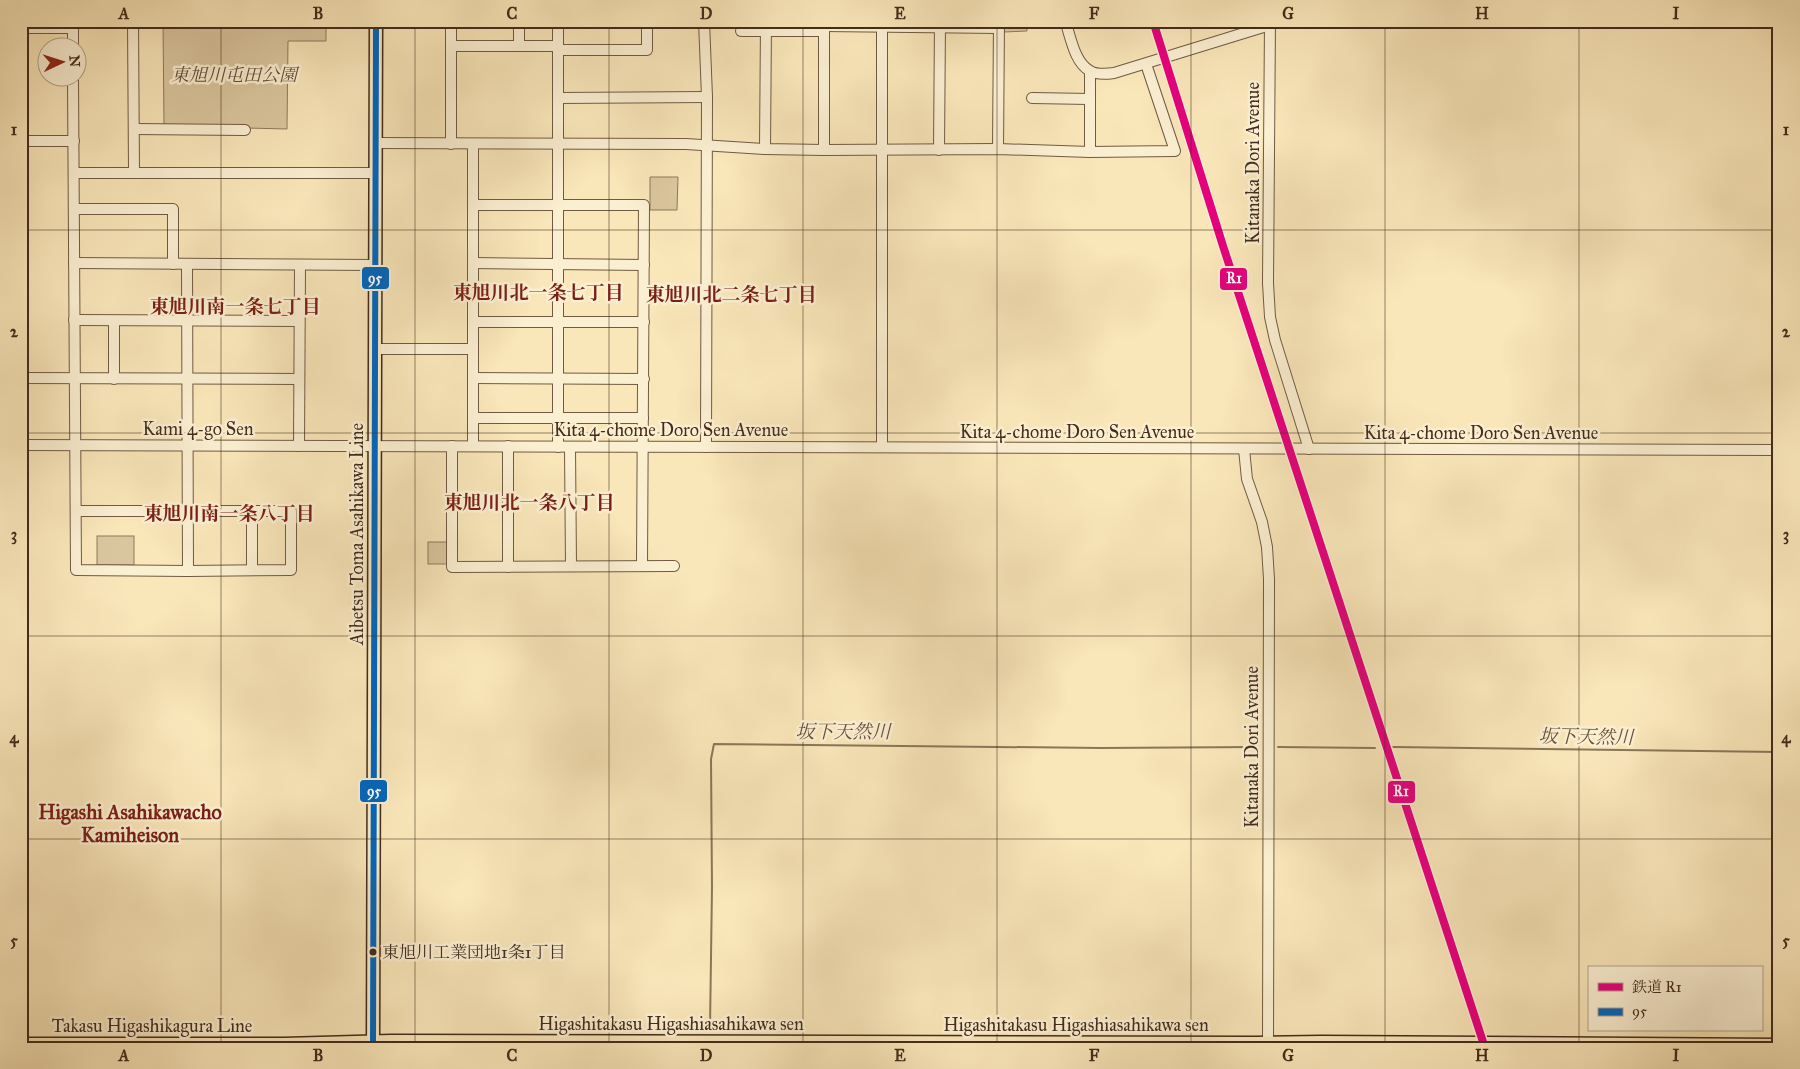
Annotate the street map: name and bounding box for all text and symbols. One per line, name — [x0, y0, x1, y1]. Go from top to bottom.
text: A — [118, 4, 130, 23]
text: B — [313, 4, 323, 23]
text: C — [507, 4, 518, 23]
text: D — [700, 4, 713, 23]
text: E — [894, 4, 906, 23]
text: F — [1089, 4, 1100, 23]
text: G — [1282, 4, 1294, 23]
text: H — [1475, 4, 1489, 23]
text: I — [1673, 4, 1680, 23]
north arrow — [38, 38, 88, 88]
text: N — [66, 55, 83, 68]
park label: 東旭川屯田公園 — [171, 64, 300, 86]
street label: Kitanaka Dori Avenue — [1242, 82, 1264, 244]
text: 1 — [11, 120, 18, 139]
text: 1 — [1783, 120, 1790, 139]
line badge: 95 — [361, 266, 390, 290]
line badge: R1 — [1219, 267, 1248, 291]
text: 95 — [368, 270, 383, 288]
text: R1 — [1226, 270, 1242, 287]
district label: 東旭川北一条七丁目 — [452, 281, 624, 304]
district label: 東旭川北二条七丁目 — [645, 283, 817, 306]
district label: 東旭川南一条七丁目 — [149, 295, 321, 318]
text: 2 — [10, 322, 19, 341]
text: 2 — [1782, 322, 1791, 341]
street label: Kami 4-go Sen — [143, 418, 254, 441]
street label: Kita 4-chome Doro Sen Avenue — [554, 419, 788, 441]
street label: Kita 4-chome Doro Sen Avenue — [960, 421, 1194, 443]
street label: Kita 4-chome Doro Sen Avenue — [1364, 422, 1598, 444]
street label: Aibetsu Toma Asahikawa Line — [346, 423, 368, 646]
district label: 東旭川北一条八丁目 — [443, 491, 615, 514]
district label: 東旭川南一条八丁目 — [143, 502, 315, 525]
text: 3 — [11, 525, 17, 545]
text: 3 — [1783, 525, 1789, 545]
street label: Kitanaka Dori Avenue — [1241, 666, 1263, 828]
water label: 坂下天然川 — [795, 720, 892, 743]
water label: 坂下天然川 — [1538, 724, 1636, 749]
text: 4 — [10, 728, 20, 748]
text: 4 — [1782, 728, 1792, 748]
line badge: 95 — [359, 779, 388, 803]
line badge: R1 — [1387, 780, 1416, 804]
text: 95 — [367, 783, 382, 801]
text: R1 — [1393, 783, 1409, 800]
district label: Higashi Asahikawacho Kamiheison — [38, 800, 222, 847]
text: 5 — [10, 931, 18, 950]
text: 5 — [1782, 931, 1790, 950]
place label: 東旭川工業団地1条1丁目 — [382, 942, 565, 963]
marker: 東旭川工業団地1条1丁目 — [368, 947, 378, 957]
legend — [1588, 966, 1762, 1032]
text: 鉄道 R1 — [1632, 978, 1682, 996]
text: 95 — [1632, 1002, 1647, 1020]
street label: Higashitakasu Higashiasahikawa sen — [538, 1013, 804, 1036]
street label: Higashitakasu Higashiasahikawa sen — [943, 1014, 1209, 1037]
street label: Takasu Higashikagura Line — [52, 1015, 252, 1038]
text: A — [118, 1046, 130, 1065]
text: B — [313, 1046, 323, 1065]
text: C — [507, 1046, 518, 1065]
text: D — [700, 1046, 713, 1065]
text: E — [894, 1046, 906, 1065]
text: F — [1089, 1046, 1100, 1065]
text: G — [1282, 1046, 1294, 1065]
text: H — [1475, 1046, 1489, 1065]
text: I — [1673, 1046, 1680, 1065]

